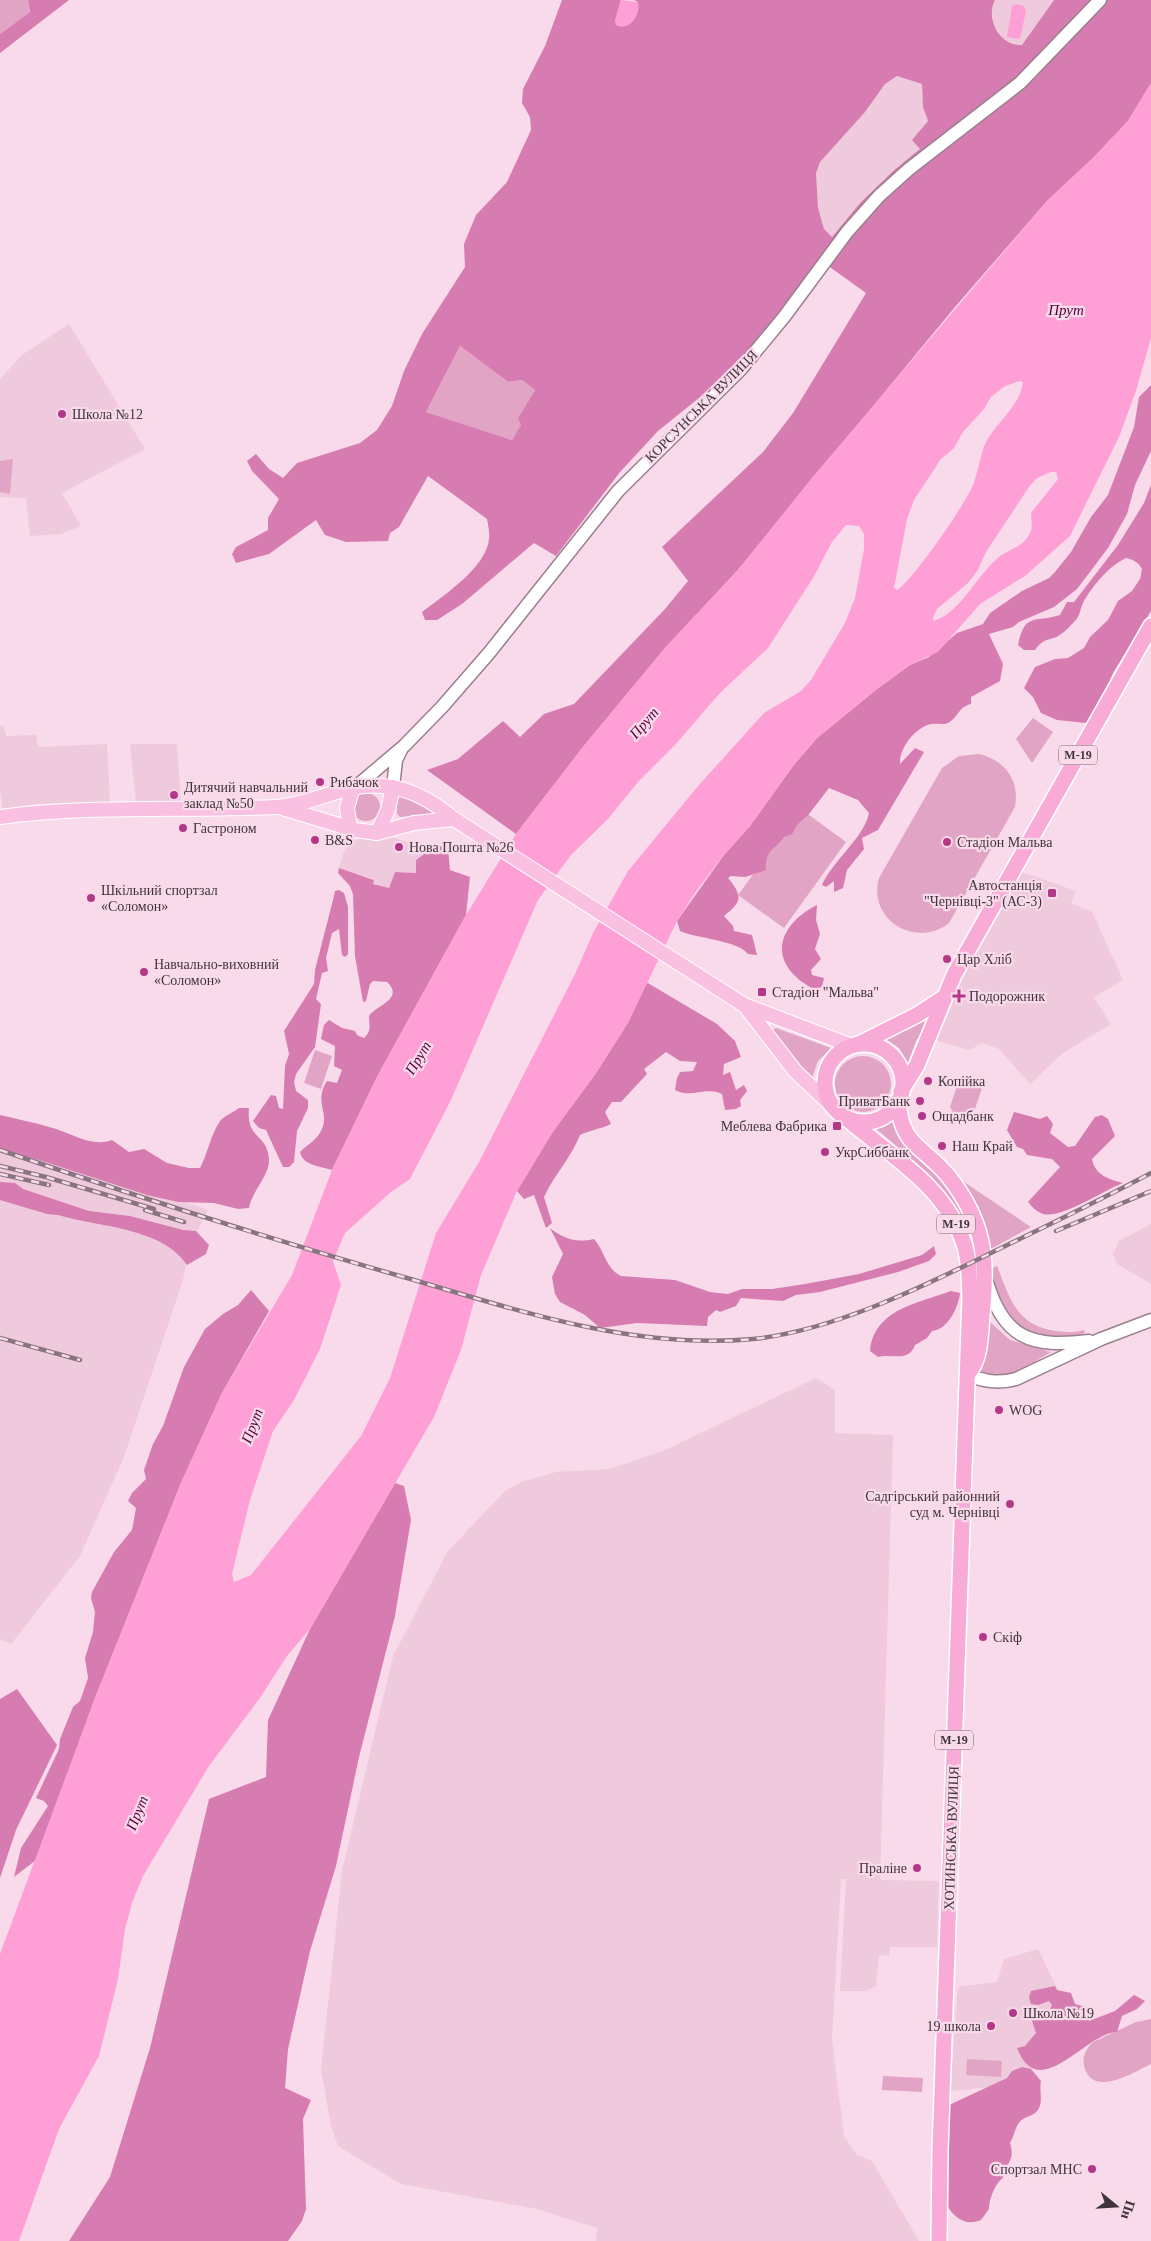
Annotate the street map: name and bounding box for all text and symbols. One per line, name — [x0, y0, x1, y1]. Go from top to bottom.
water label: Прут — [1047, 302, 1084, 318]
street label: КОРСУНСЬКА ВУЛИЦЯ — [642, 347, 760, 465]
place label: Школа №12 — [72, 407, 143, 422]
marker: Школа №12 — [56, 408, 68, 420]
water label: Прут — [626, 704, 662, 742]
road number: М-19 — [1059, 746, 1097, 764]
place label: Рибачок — [330, 775, 379, 790]
marker: Рибачок — [314, 776, 326, 788]
place label: Дитячий навчальний заклад №50 — [184, 780, 308, 811]
marker: Дитячий навчальний заклад №50 — [168, 789, 180, 801]
place label: Гастроном — [193, 821, 257, 836]
marker: Гастроном — [177, 822, 189, 834]
place label: B&S — [325, 833, 353, 848]
marker: B&S — [309, 834, 321, 846]
place label: Стадіон Мальва — [957, 835, 1053, 850]
marker: Стадіон Мальва — [941, 836, 953, 848]
place label: Нова Пошта №26 — [409, 840, 514, 855]
marker: Нова Пошта №26 — [393, 841, 405, 853]
place label: Автостанція "Чернівці-3" (АС-3) — [924, 878, 1043, 910]
place label: Шкільний спортзал «Соломон» — [101, 883, 218, 914]
marker: Автостанція "Чернівці-3" (АС-3) — [1046, 887, 1058, 899]
marker: Шкільний спортзал «Соломон» — [85, 892, 97, 904]
place label: Цар Хліб — [957, 952, 1012, 967]
marker: Цар Хліб — [941, 953, 953, 965]
place label: Навчально-виховний «Соломон» — [154, 957, 279, 988]
marker: Навчально-виховний «Соломон» — [138, 966, 150, 978]
place label: Стадіон "Мальва" — [772, 985, 879, 1000]
marker: Стадіон "Мальва" — [756, 986, 768, 998]
place label: Подорожник — [969, 989, 1045, 1004]
marker: Подорожник — [953, 990, 965, 1002]
water label: Прут — [401, 1038, 434, 1078]
place label: Копійка — [938, 1074, 986, 1089]
marker: Копійка — [922, 1075, 934, 1087]
place label: ПриватБанк — [838, 1094, 910, 1109]
marker: ПриватБанк — [914, 1095, 926, 1107]
place label: Ощадбанк — [932, 1109, 994, 1124]
marker: Ощадбанк — [916, 1110, 928, 1122]
place label: Меблева Фабрика — [721, 1119, 828, 1134]
marker: Меблева Фабрика — [831, 1120, 843, 1132]
place label: Наш Край — [952, 1139, 1013, 1154]
marker: Наш Край — [936, 1140, 948, 1152]
place label: УкрСиббанк — [835, 1145, 909, 1160]
marker: УкрСиббанк — [819, 1146, 831, 1158]
road number: М-19 — [937, 1214, 975, 1234]
place label: WOG — [1009, 1403, 1042, 1418]
marker: WOG — [993, 1404, 1005, 1416]
water label: Прут — [238, 1406, 266, 1446]
place label: Садгірський районний суд м. Чернівці — [865, 1489, 1000, 1520]
marker: Садгірський районний суд м. Чернівці — [1004, 1498, 1016, 1510]
place label: Скіф — [993, 1630, 1022, 1645]
marker: Скіф — [977, 1631, 989, 1643]
road number: М-19 — [935, 1730, 973, 1750]
street label: ХОТИНСЬКА ВУЛИЦЯ — [941, 1766, 962, 1910]
water label: Прут — [123, 1793, 151, 1833]
place label: Праліне — [859, 1861, 907, 1876]
marker: Праліне — [911, 1862, 923, 1874]
place label: Школа №19 — [1023, 2006, 1094, 2021]
marker: Школа №19 — [1007, 2007, 1019, 2019]
place label: 19 школа — [927, 2019, 982, 2034]
marker: 19 школа — [985, 2020, 997, 2032]
place label: Спортзал МНС — [991, 2162, 1082, 2177]
marker: Спортзал МНС — [1086, 2163, 1098, 2175]
north arrow — [1091, 2181, 1141, 2231]
text: Пн — [1118, 2199, 1138, 2221]

